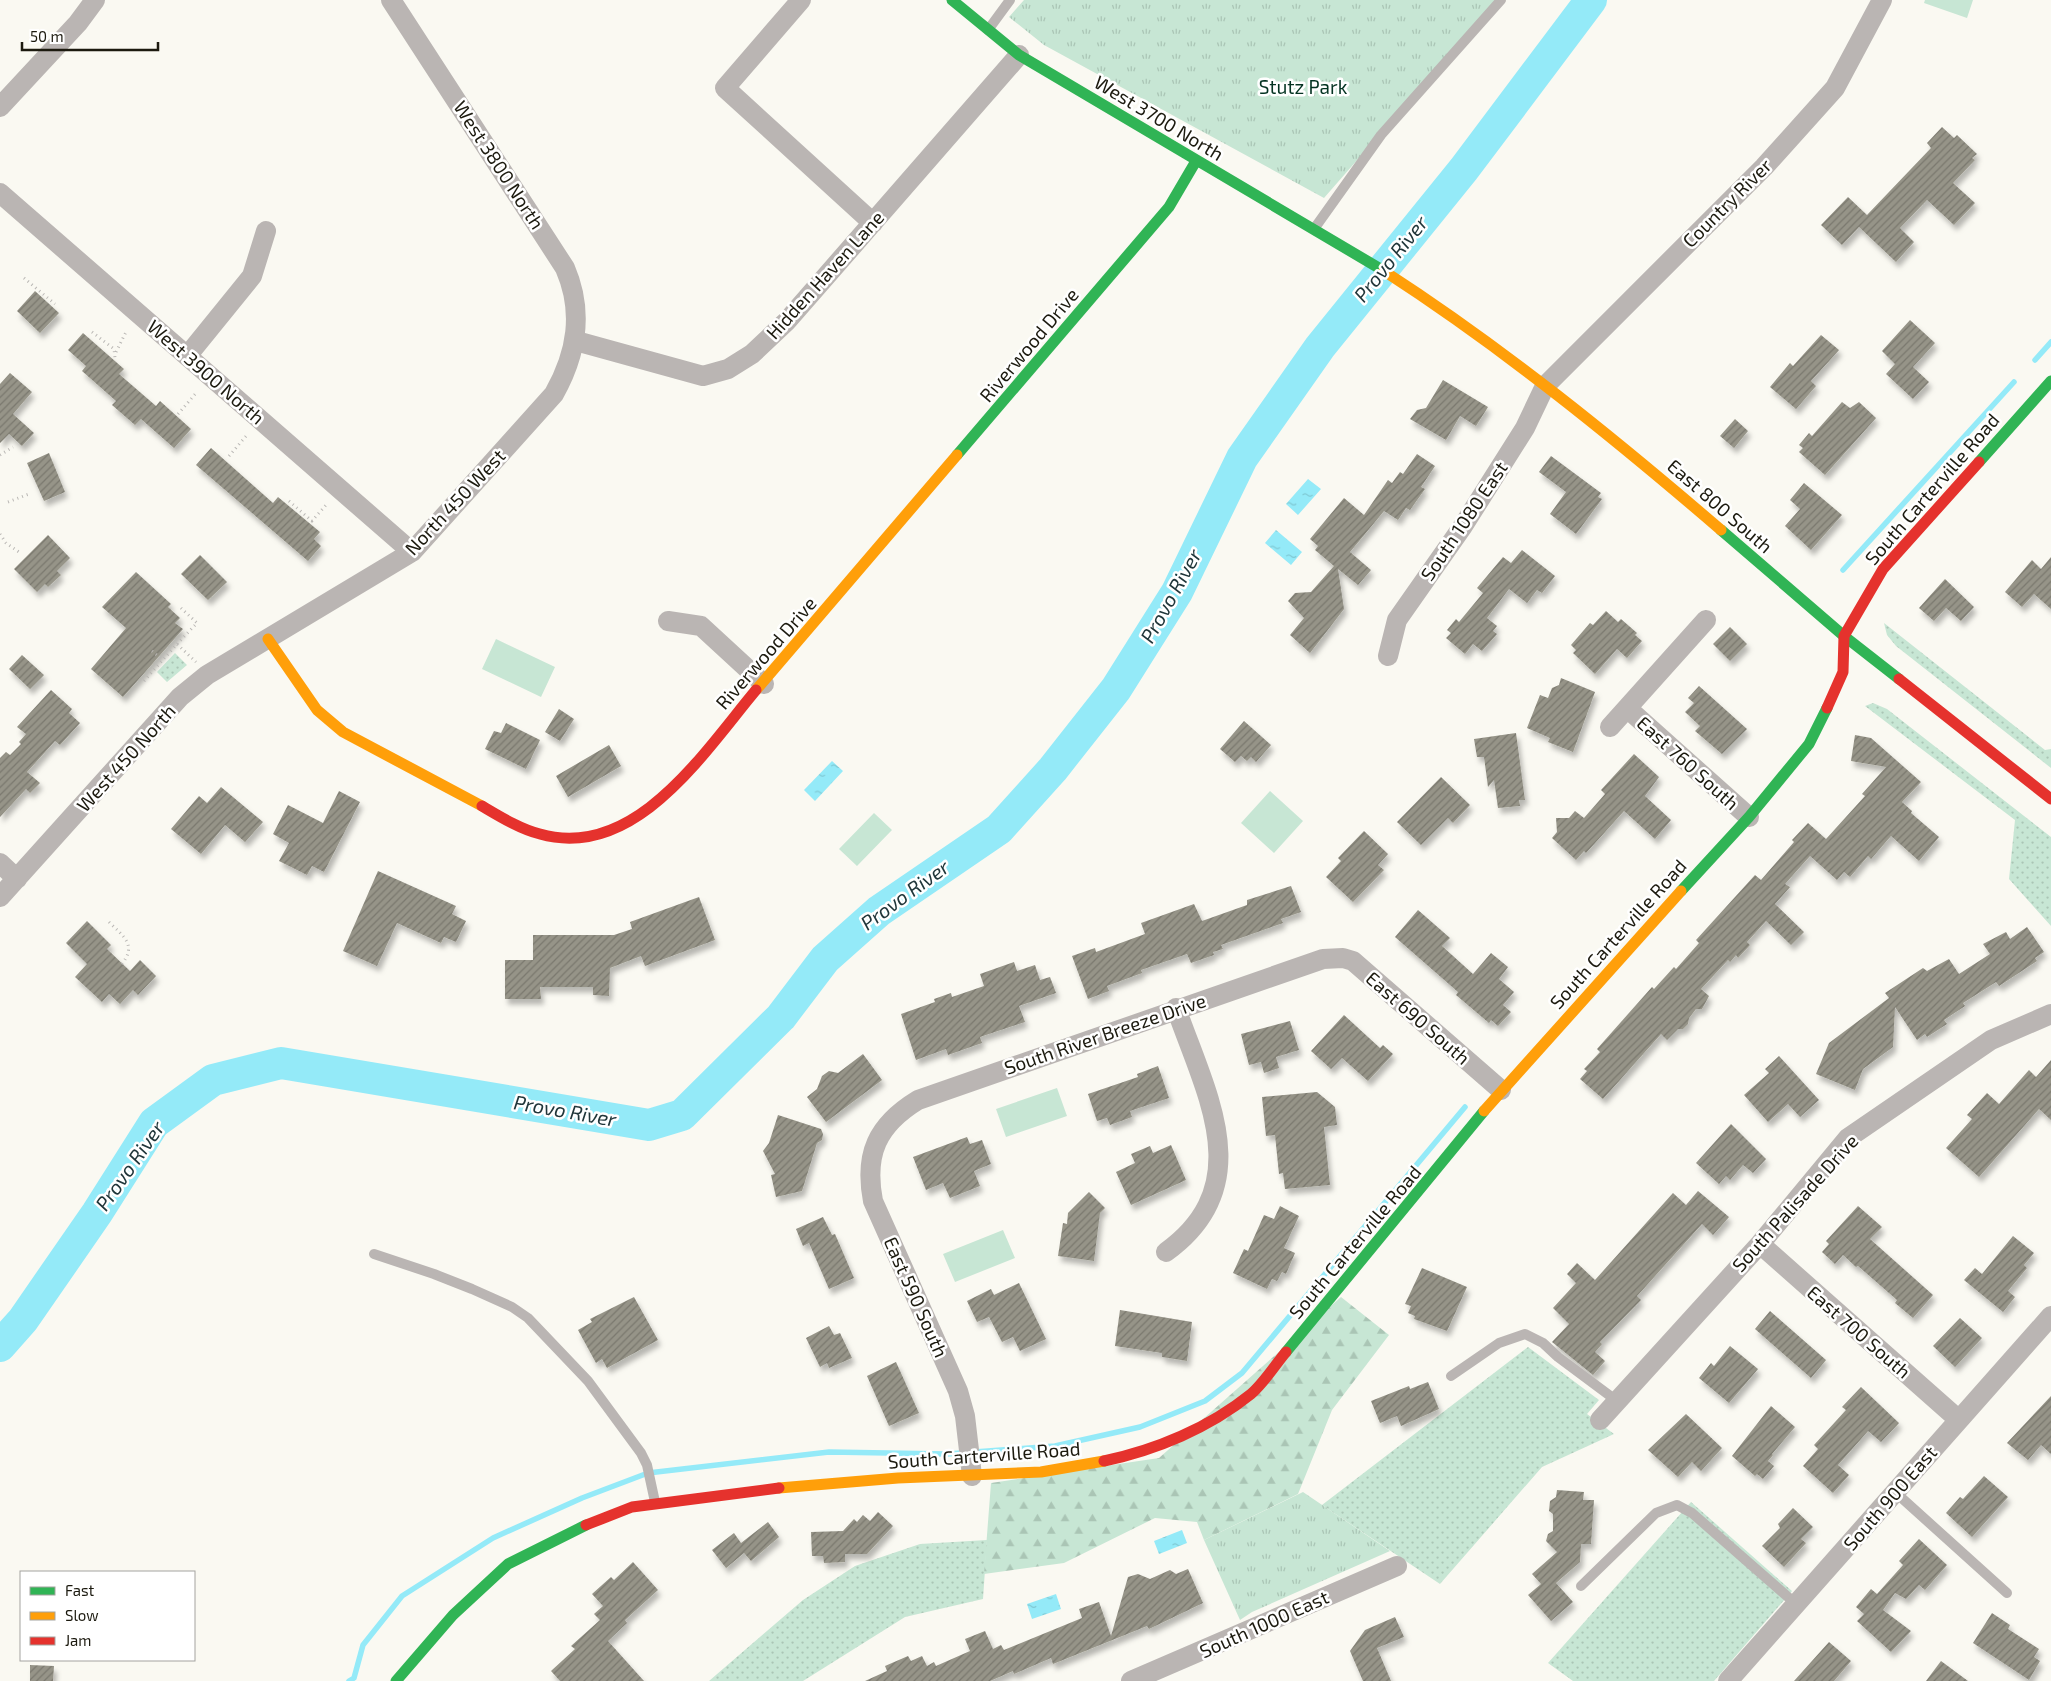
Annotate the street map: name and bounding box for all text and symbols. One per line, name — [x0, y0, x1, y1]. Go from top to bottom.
scale bar — [22, 20, 159, 52]
text: 50 m — [30, 27, 64, 45]
street label: West 3700 North — [1091, 70, 1228, 165]
park label: Stutz Park — [1259, 75, 1348, 98]
street label: West 3800 North — [449, 96, 549, 233]
street label: Country River — [1677, 153, 1776, 252]
street label: Hidden Haven Lane — [761, 206, 888, 344]
water label: Provo River — [1348, 210, 1433, 306]
street label: Riverwood Drive — [974, 283, 1083, 406]
street label: West 3900 North — [143, 315, 270, 429]
street label: South Carterville Road — [1860, 408, 2004, 569]
street label: North 450 West — [400, 444, 510, 559]
street label: East 800 South — [1663, 454, 1777, 557]
street label: South 1080 East — [1415, 457, 1512, 585]
water label: Provo River — [1134, 543, 1206, 647]
street label: Riverwood Drive — [710, 592, 821, 714]
street label: West 450 North — [71, 699, 180, 816]
street label: East 760 South — [1633, 711, 1744, 814]
water label: Provo River — [855, 853, 954, 934]
street label: South Carterville Road — [1545, 854, 1691, 1013]
street label: East 690 South — [1362, 966, 1475, 1069]
street label: South River Breeze Drive — [1001, 988, 1209, 1079]
water label: Provo River — [512, 1089, 619, 1131]
water label: Provo River — [90, 1115, 169, 1215]
street label: South Palisade Drive — [1727, 1129, 1862, 1276]
street label: South Carterville Road — [1284, 1160, 1425, 1323]
street label: East 590 South — [880, 1233, 953, 1361]
street label: East 700 South — [1803, 1280, 1916, 1383]
street label: South Carterville Road — [887, 1436, 1081, 1473]
street label: South 900 East — [1838, 1441, 1941, 1555]
legend — [20, 1571, 195, 1661]
text: Fast — [65, 1581, 95, 1599]
street label: South 1000 East — [1196, 1585, 1332, 1662]
text: Slow — [65, 1606, 99, 1624]
text: Jam — [65, 1631, 91, 1649]

